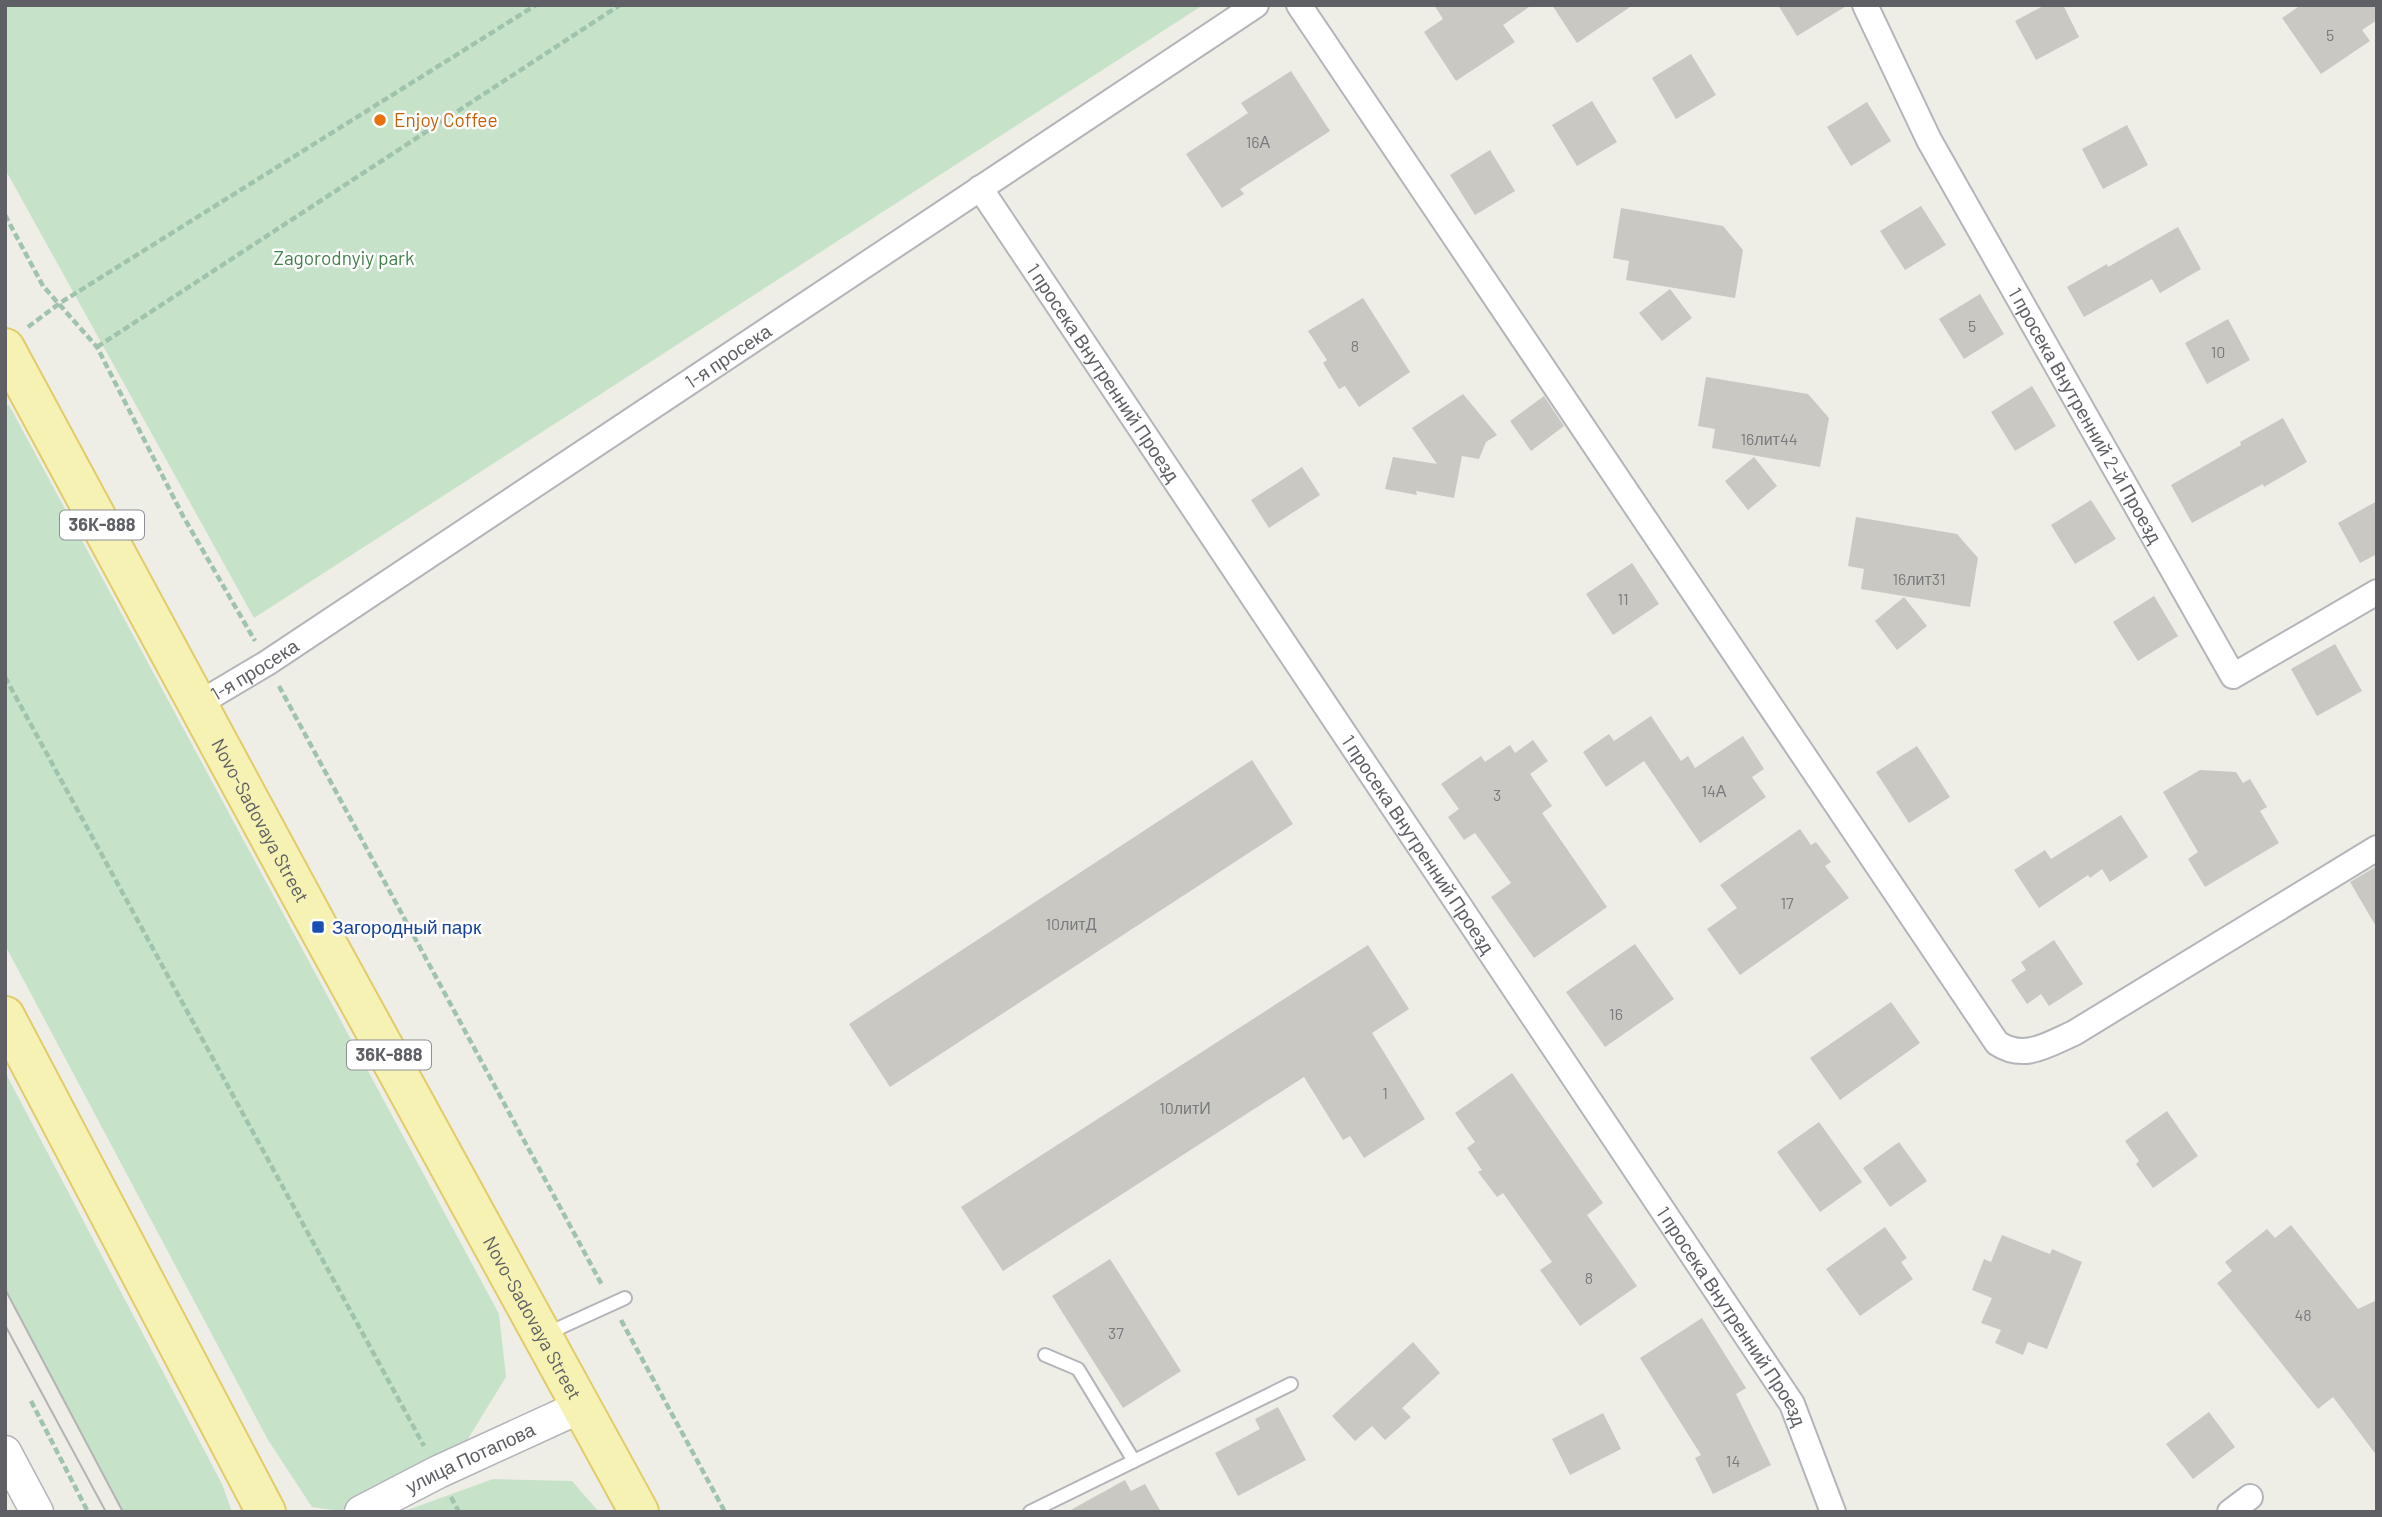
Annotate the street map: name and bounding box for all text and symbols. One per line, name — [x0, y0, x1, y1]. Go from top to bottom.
house number: 5 — [2326, 25, 2334, 44]
place label: Enjoy Coffee — [394, 108, 498, 131]
marker: Enjoy Coffee — [372, 112, 388, 128]
house number: 16А — [1246, 132, 1271, 151]
park label: Zagorodnyiy park — [273, 246, 415, 269]
street label: 1 просека Внутренний Проезд — [1022, 259, 1185, 486]
street label: 1 просека Внутренний 2-й Проезд — [2004, 283, 2167, 547]
house number: 5 — [1968, 316, 1976, 335]
street label: 1-я просека — [680, 319, 776, 393]
house number: 8 — [1351, 336, 1359, 355]
house number: 10 — [2211, 342, 2225, 361]
house number: 16лит44 — [1740, 429, 1798, 448]
road number: 36К-888 — [60, 510, 144, 540]
house number: 16лит31 — [1892, 569, 1946, 588]
house number: 11 — [1617, 589, 1629, 608]
street label: 1-я просека — [206, 633, 303, 705]
street label: 1 просека Внутренний Проезд — [1337, 730, 1500, 958]
street label: Novo-Sadovaya Street — [207, 734, 314, 906]
house number: 14А — [1701, 781, 1727, 800]
house number: 3 — [1493, 785, 1501, 804]
house number: 17 — [1780, 893, 1794, 912]
house number: 10литД — [1045, 914, 1097, 933]
place label: Загородный парк — [332, 915, 482, 938]
marker: Загородный парк — [310, 919, 326, 935]
house number: 16 — [1609, 1004, 1623, 1023]
road number: 36К-888 — [347, 1040, 431, 1070]
house number: 1 — [1382, 1083, 1388, 1102]
house number: 10литИ — [1159, 1098, 1211, 1117]
street label: 1 просека Внутренний Проезд — [1652, 1202, 1811, 1429]
street label: Novo-Sadovaya Street — [479, 1232, 587, 1403]
house number: 8 — [1585, 1268, 1593, 1287]
house number: 48 — [2294, 1305, 2312, 1324]
house number: 37 — [1108, 1323, 1124, 1342]
street label: улица Потапова — [401, 1417, 539, 1498]
house number: 14 — [1726, 1451, 1740, 1470]

